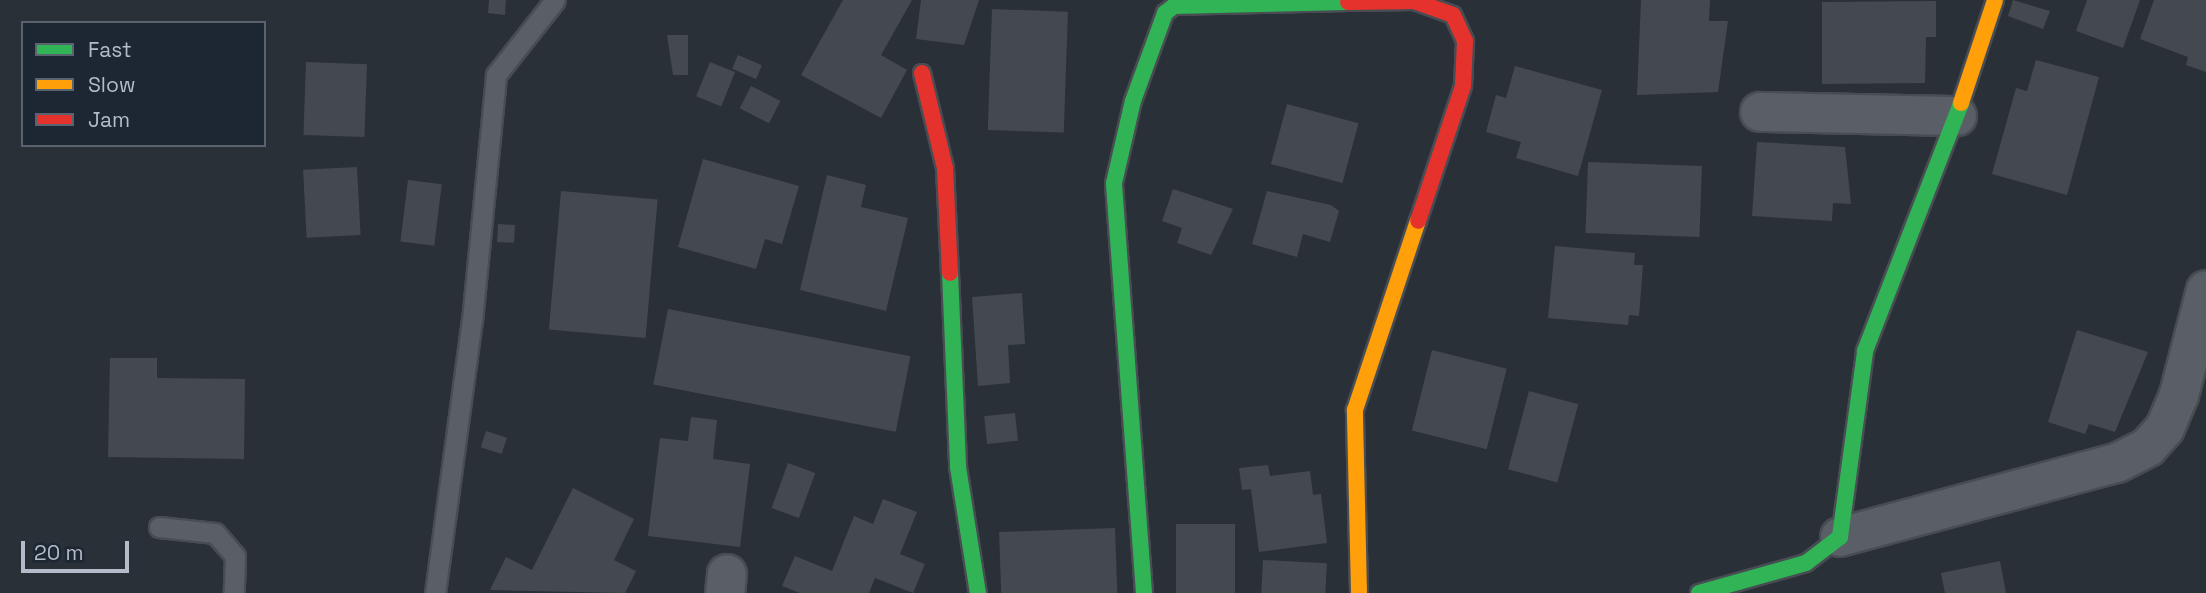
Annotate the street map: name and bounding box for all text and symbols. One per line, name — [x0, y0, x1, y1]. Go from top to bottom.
legend — [21, 21, 266, 147]
text: Fast — [88, 36, 132, 63]
text: Slow — [88, 71, 136, 98]
text: Jam — [88, 106, 130, 133]
scale bar — [24, 526, 133, 570]
text: 20 m — [34, 539, 84, 566]

